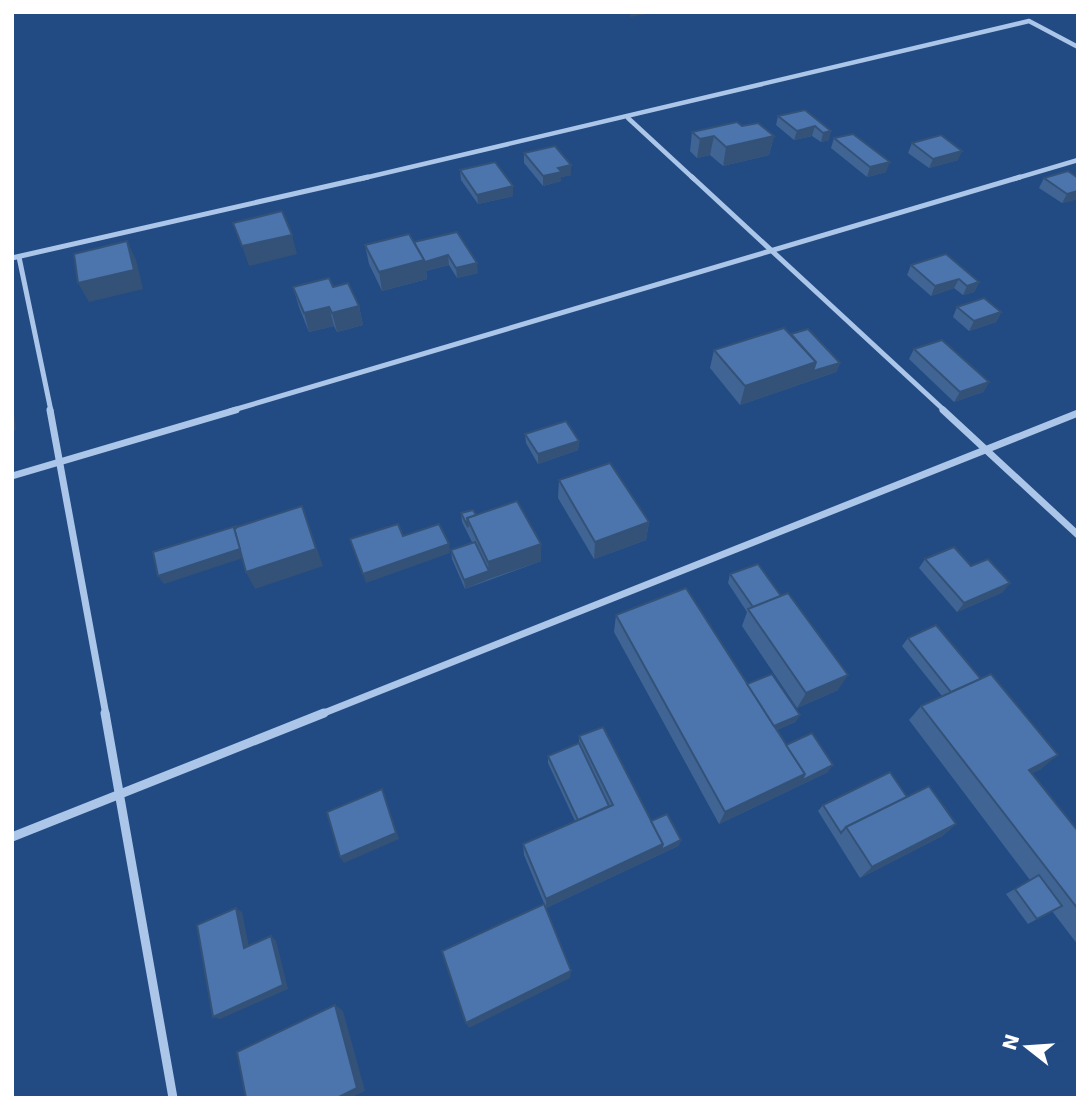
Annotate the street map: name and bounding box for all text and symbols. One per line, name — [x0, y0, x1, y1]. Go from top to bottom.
north arrow — [992, 1012, 1062, 1082]
text: N — [998, 1031, 1024, 1053]

